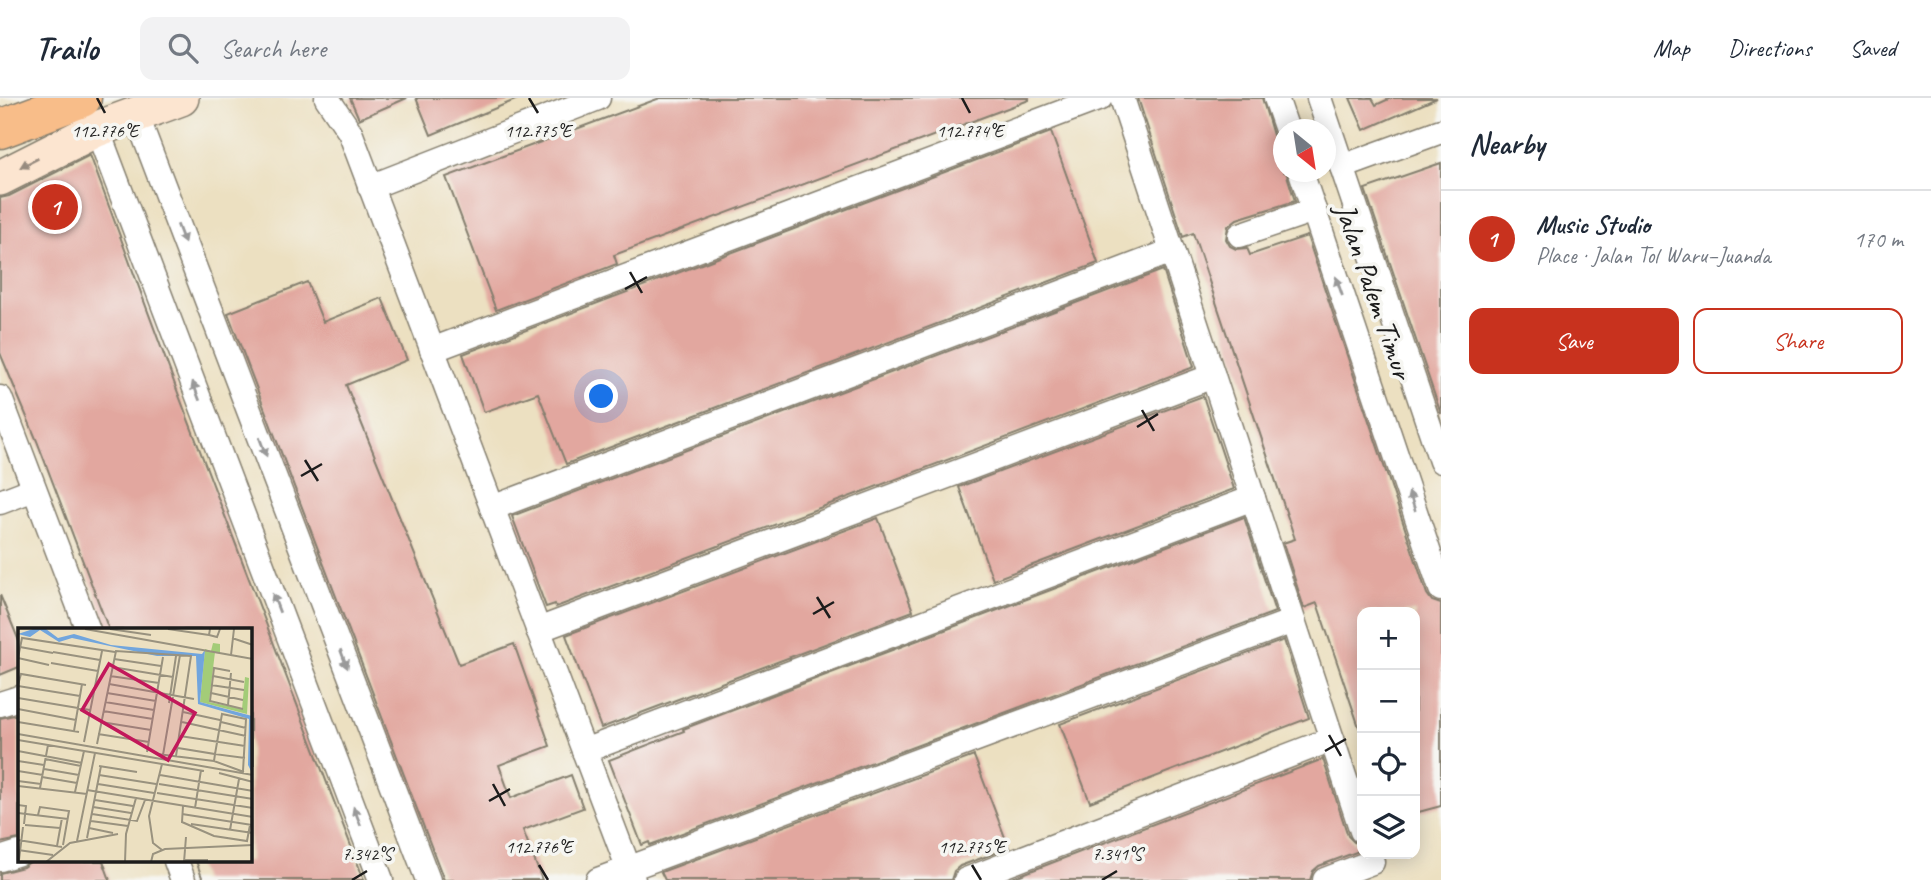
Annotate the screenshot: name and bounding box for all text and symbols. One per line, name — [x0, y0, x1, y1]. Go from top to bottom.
search box — [140, 17, 630, 80]
text: Trailo — [35, 27, 98, 69]
icon: search — [164, 29, 202, 67]
text: Search here — [220, 32, 326, 65]
text: Map — [1653, 33, 1690, 63]
text: Directions — [1728, 33, 1811, 63]
text: Saved — [1849, 33, 1896, 63]
north arrow — [1273, 119, 1336, 182]
text: 112.776°E — [72, 120, 141, 142]
text: 112.775°E — [505, 120, 574, 142]
text: 112.774°E — [937, 120, 1006, 142]
text: Nearby — [1469, 125, 1545, 163]
one-way arrow — [19, 158, 39, 169]
pin: 1 — [32, 181, 78, 233]
street label: Jalan Palem Timur — [1326, 196, 1423, 386]
text: Music Studio — [1536, 208, 1650, 241]
one-way arrow — [176, 224, 187, 245]
text: 1 — [1487, 225, 1497, 254]
text: 170 m — [1854, 225, 1903, 254]
text: Place · Jalan Tol Waru–Juanda — [1536, 241, 1771, 270]
one-way arrow — [1333, 275, 1344, 296]
button: Save — [1469, 308, 1679, 374]
button: Share — [1693, 308, 1903, 374]
your location — [584, 379, 618, 413]
one-way arrow — [190, 380, 201, 401]
one-way arrow — [257, 436, 268, 457]
one-way arrow — [1406, 491, 1417, 512]
one-way arrow — [271, 593, 282, 614]
map controls — [1357, 607, 1420, 859]
button: + — [1357, 607, 1420, 670]
inset map — [18, 628, 252, 862]
one-way arrow — [338, 649, 349, 670]
button: − — [1357, 670, 1420, 733]
button: locate — [1357, 733, 1420, 796]
button: layers — [1357, 796, 1420, 859]
one-way arrow — [351, 806, 362, 827]
text: 112.776°E — [506, 836, 575, 858]
text: 112.775°E — [939, 836, 1008, 858]
text: 7.342°S — [342, 843, 395, 865]
text: 7.341°S — [1092, 843, 1145, 865]

